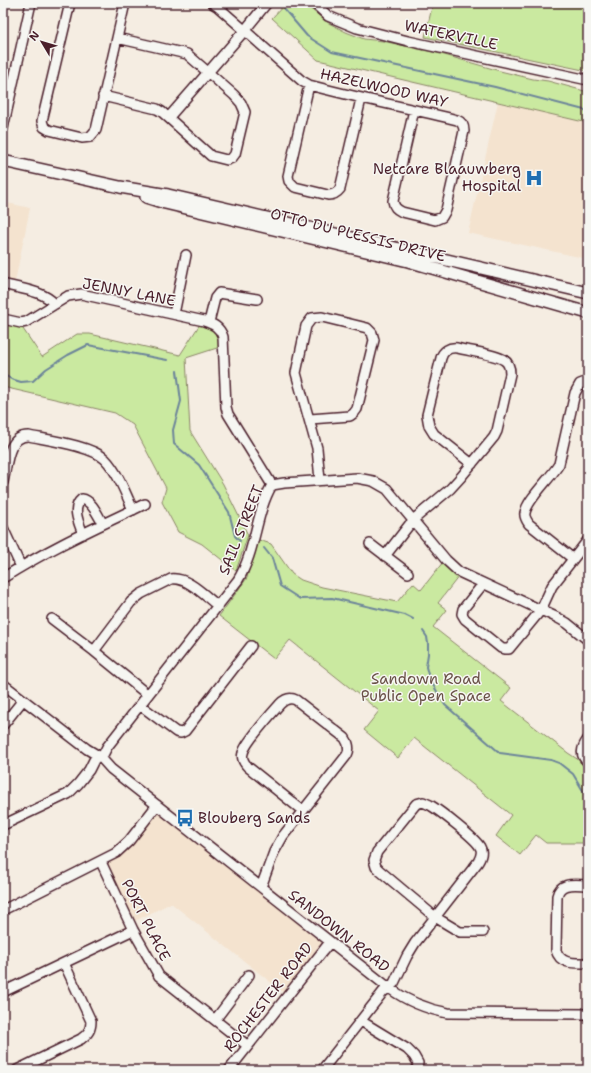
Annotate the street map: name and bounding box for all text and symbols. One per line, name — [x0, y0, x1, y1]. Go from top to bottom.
street label: WATERVILLE — [403, 15, 499, 55]
north arrow — [22, 22, 62, 62]
text: N — [26, 28, 43, 44]
street label: HAZELWOOD WAY — [318, 64, 450, 112]
place label: Netcare Blaauwberg Hospital — [373, 159, 521, 196]
hospital icon: Netcare Blaauwberg Hospital — [524, 168, 544, 188]
street label: OTTO DU PLESSIS DRIVE — [268, 204, 448, 266]
street label: JENNY LANE — [81, 273, 177, 311]
street label: SAIL STREET — [214, 482, 268, 578]
park label: Sandown Road Public Open Space — [361, 669, 491, 706]
bus stop icon: Blouberg Sands — [175, 808, 195, 828]
place label: Blouberg Sands — [198, 808, 310, 828]
street label: PORT PLACE — [117, 876, 175, 964]
street label: SANDOWN ROAD — [284, 885, 394, 977]
street label: ROCHESTER ROAD — [219, 938, 317, 1056]

